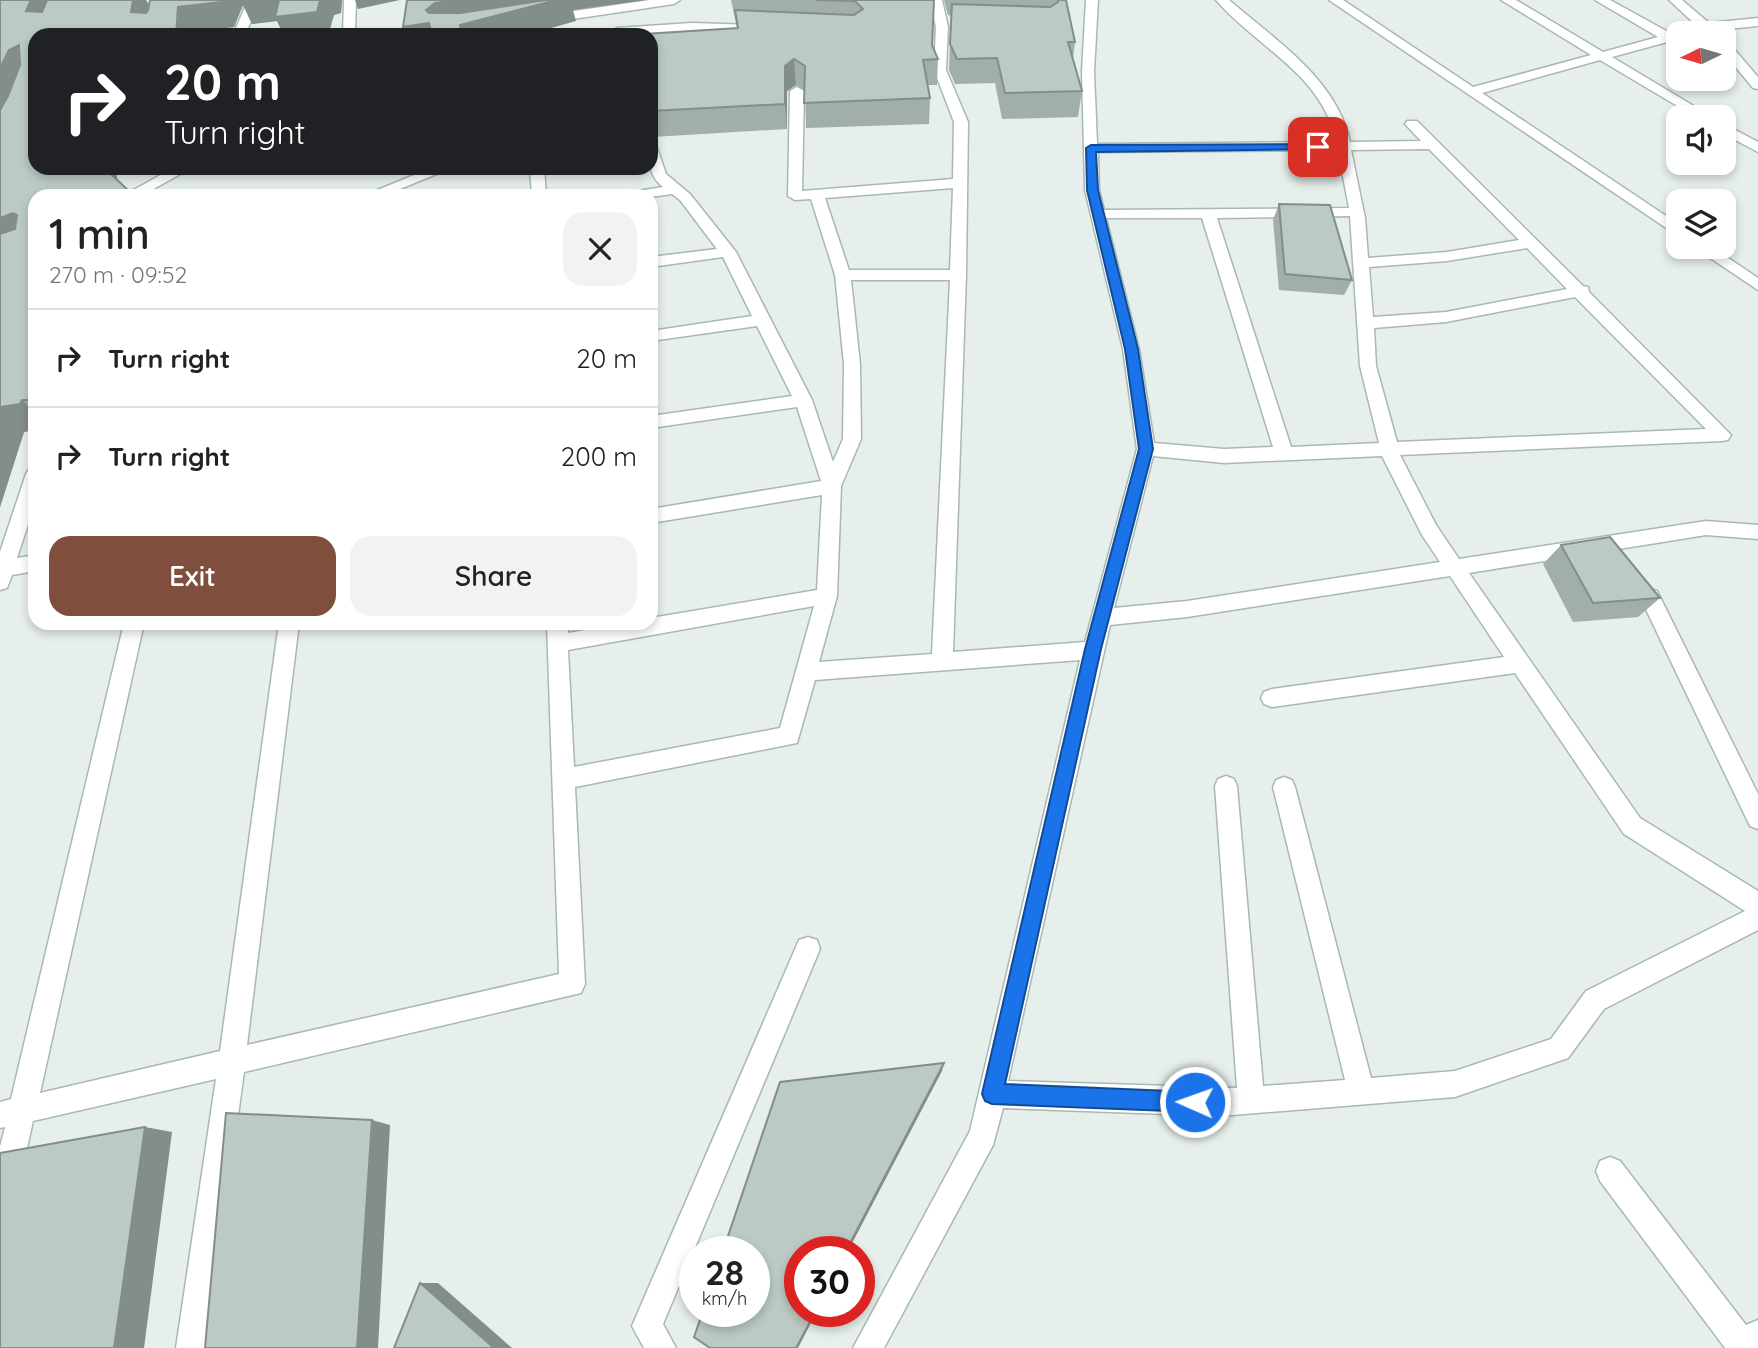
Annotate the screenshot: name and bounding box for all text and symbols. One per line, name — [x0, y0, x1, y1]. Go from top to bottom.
north arrow — [1666, 21, 1736, 91]
map controls — [1666, 21, 1736, 259]
text: 20 m — [164, 51, 281, 112]
icon: right — [49, 56, 140, 147]
button: sound — [1666, 105, 1736, 175]
text: Turn right — [164, 112, 305, 152]
pin — [1288, 117, 1348, 177]
icon: arrive — [1299, 128, 1337, 166]
button: layers — [1666, 189, 1736, 259]
text: 1 min — [49, 207, 150, 260]
button: close — [563, 212, 637, 286]
text: 270 m · 09:52 — [49, 260, 187, 289]
icon: right — [49, 339, 87, 377]
text: Turn right — [108, 342, 230, 375]
text: 20 m — [576, 342, 637, 375]
icon: right — [49, 437, 87, 475]
text: Turn right — [108, 440, 230, 473]
text: 200 m — [561, 440, 637, 473]
button: Exit — [49, 536, 336, 616]
button: Share — [350, 536, 637, 616]
position arrow — [1158, 1065, 1232, 1139]
speed limit sign: 30 — [784, 1236, 875, 1327]
text: 28 — [705, 1250, 744, 1294]
text: km/h — [702, 1287, 747, 1310]

